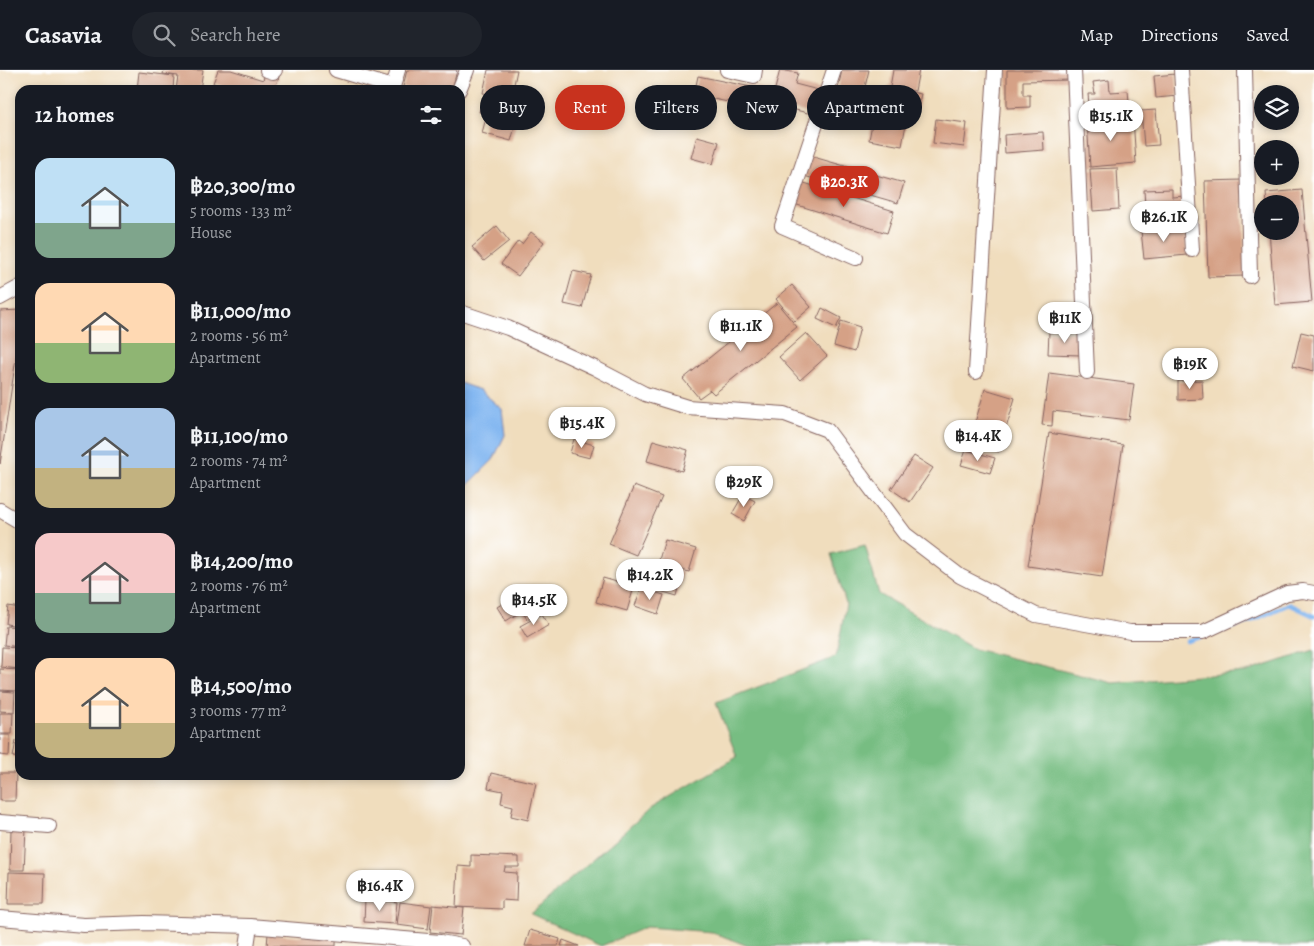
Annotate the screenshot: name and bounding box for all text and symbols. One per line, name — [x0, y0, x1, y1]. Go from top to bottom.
search box — [132, 12, 482, 57]
text: Casavia — [25, 19, 102, 51]
icon: search — [150, 21, 178, 49]
text: Search here — [190, 22, 281, 48]
text: Map — [1080, 23, 1113, 47]
text: Directions — [1141, 23, 1218, 47]
text: Saved — [1246, 23, 1289, 47]
chip: Buy — [480, 85, 545, 130]
chip: Rent — [555, 85, 625, 130]
chip: Filters — [635, 85, 717, 130]
chip: New — [727, 85, 797, 130]
chip: Apartment — [807, 85, 922, 130]
map controls — [1254, 85, 1299, 240]
button: layers — [1254, 85, 1299, 130]
pin: ฿15.1K — [1070, 100, 1152, 142]
text: 12 homes — [35, 101, 114, 129]
icon: filters — [417, 101, 445, 129]
text: ฿15.1K — [1089, 105, 1133, 127]
button: + — [1254, 140, 1299, 185]
pin: ฿20.3K — [803, 166, 885, 208]
text: ฿20.3K — [820, 171, 868, 193]
text: ฿20,300/mo — [190, 172, 295, 200]
icon: home — [75, 178, 135, 238]
button: − — [1254, 195, 1299, 240]
text: 5 rooms · 133 m² — [190, 200, 292, 222]
pin: ฿26.1K — [1123, 200, 1205, 243]
text: ฿26.1K — [1141, 206, 1187, 228]
text: House — [190, 222, 232, 244]
text: ฿11,000/mo — [190, 297, 291, 325]
pin: ฿11K — [1035, 302, 1095, 344]
icon: home — [75, 303, 135, 363]
text: ฿11K — [1049, 307, 1081, 329]
pin: ฿11.1K — [700, 310, 782, 352]
text: ฿11.1K — [720, 315, 762, 337]
text: 2 rooms · 56 m² — [190, 325, 288, 347]
text: Apartment — [190, 347, 261, 369]
pin: ฿19K — [1160, 348, 1220, 390]
text: ฿19K — [1173, 353, 1207, 375]
pin: ฿15.4K — [541, 406, 623, 449]
text: ฿15.4K — [559, 412, 605, 434]
pin: ฿14.4K — [937, 420, 1019, 462]
text: ฿11,100/mo — [190, 422, 288, 450]
text: ฿14.4K — [955, 425, 1001, 447]
icon: home — [75, 428, 135, 488]
text: 2 rooms · 74 m² — [190, 450, 288, 472]
pin: ฿29K — [714, 466, 774, 508]
text: ฿29K — [726, 471, 762, 493]
text: Apartment — [190, 472, 261, 494]
text: ฿14,200/mo — [190, 547, 293, 575]
icon: home — [75, 553, 135, 613]
pin: ฿14.2K — [609, 558, 691, 601]
text: ฿14.2K — [627, 564, 673, 586]
text: 2 rooms · 76 m² — [190, 575, 288, 597]
pin: ฿14.5K — [493, 584, 575, 626]
text: ฿14.5K — [511, 589, 557, 611]
text: Apartment — [190, 597, 261, 619]
text: ฿14,500/mo — [190, 672, 292, 700]
icon: home — [75, 678, 135, 738]
text: 3 rooms · 77 m² — [190, 700, 286, 722]
text: Apartment — [190, 722, 261, 744]
pin: ฿16.4K — [339, 870, 421, 912]
text: ฿16.4K — [357, 875, 403, 897]

